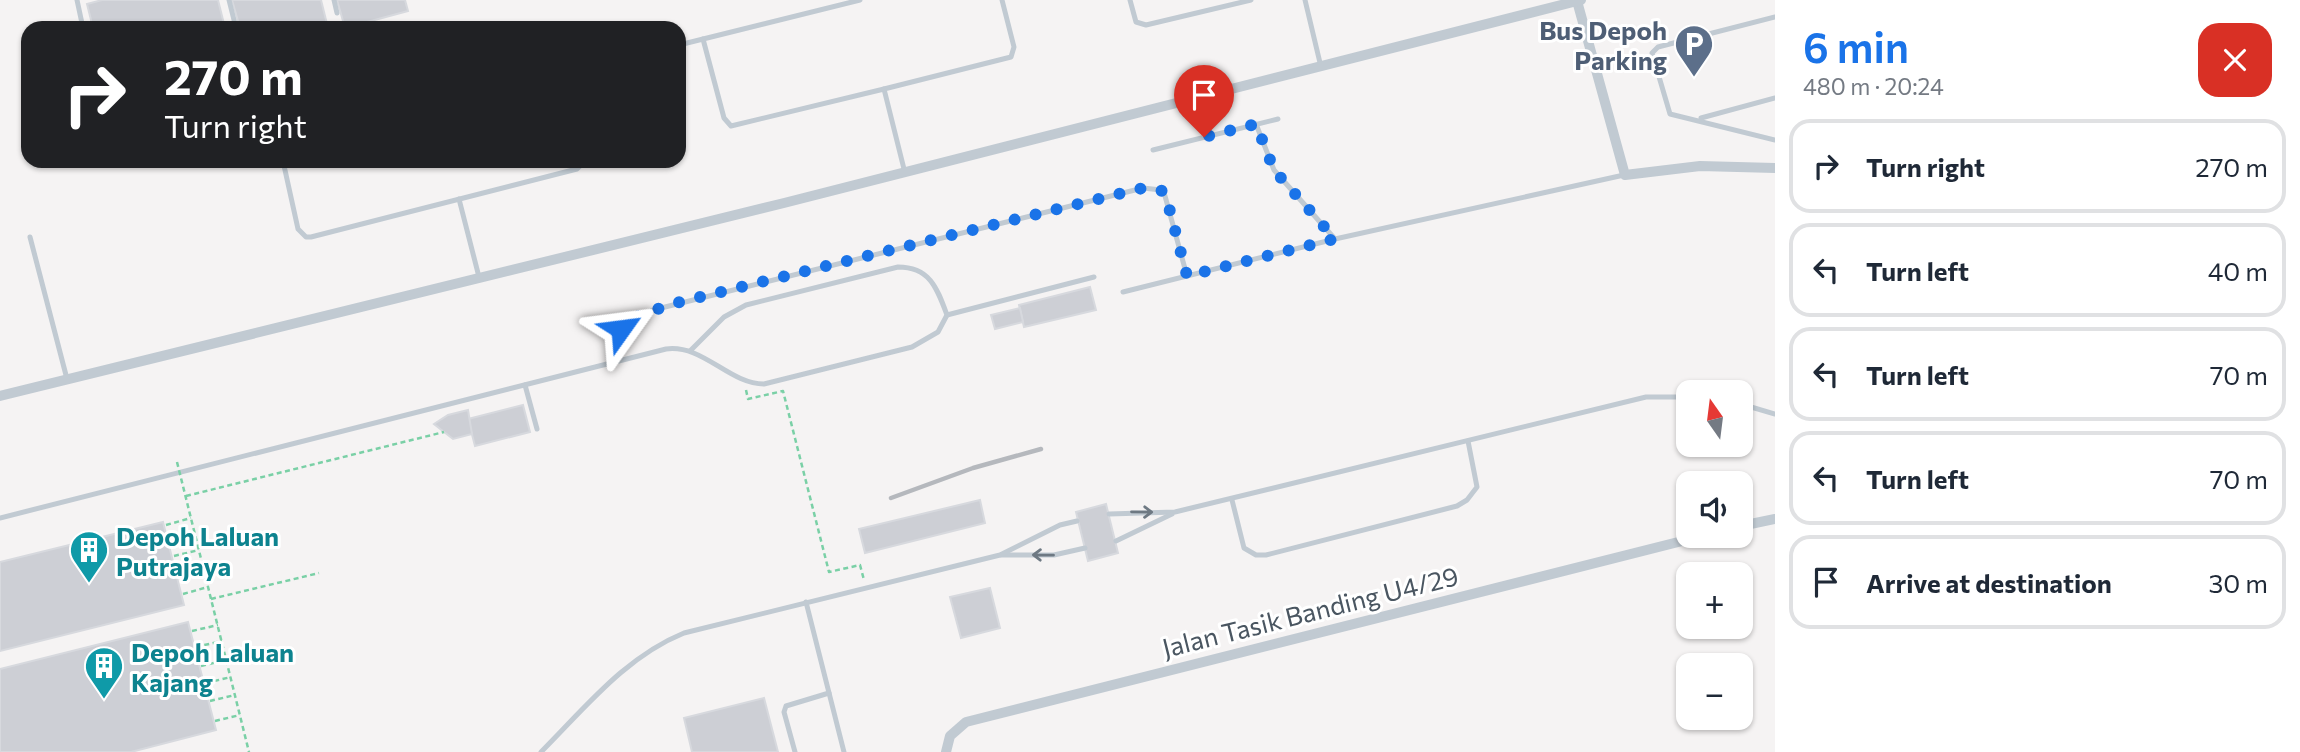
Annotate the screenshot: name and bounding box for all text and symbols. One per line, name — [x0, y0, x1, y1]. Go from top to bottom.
place label: Bus Depoh Parking — [1539, 14, 1667, 75]
text: 6 min — [1803, 20, 1909, 72]
parking icon: Bus Depoh Parking — [1673, 23, 1715, 78]
button: close — [2198, 23, 2272, 97]
text: 270 m — [164, 45, 303, 105]
icon: right — [49, 49, 140, 140]
pin — [1174, 65, 1234, 137]
text: 480 m · 20:24 — [1803, 72, 1944, 100]
icon: arrive — [1185, 76, 1223, 114]
text: Turn right — [164, 105, 307, 145]
icon: right — [1807, 147, 1845, 185]
text: Turn right — [1866, 151, 1985, 182]
text: 270 m — [2195, 151, 2268, 182]
icon: left — [1807, 251, 1845, 289]
text: Turn left — [1866, 255, 1969, 286]
text: 40 m — [2208, 255, 2268, 286]
position arrow — [584, 292, 658, 366]
icon: left — [1807, 355, 1845, 393]
text: Turn left — [1866, 359, 1969, 390]
text: 70 m — [2210, 359, 2268, 390]
north arrow — [1676, 380, 1754, 457]
map controls — [1676, 380, 1753, 730]
icon: left — [1807, 459, 1845, 497]
text: Turn left — [1866, 463, 1969, 494]
text: 70 m — [2210, 463, 2268, 494]
button: sound — [1676, 471, 1753, 548]
one-way arrow — [1130, 505, 1153, 519]
place label: Depoh Laluan Putrajaya — [116, 520, 279, 581]
building icon: Depoh Laluan Putrajaya — [68, 529, 110, 584]
one-way arrow — [1031, 548, 1054, 562]
street label: Jalan Tasik Banding U4/29 — [1159, 559, 1461, 663]
button: + — [1676, 562, 1753, 639]
icon: arrive — [1807, 563, 1845, 601]
text: Arrive at destination — [1866, 567, 2112, 598]
text: 30 m — [2209, 567, 2268, 598]
place label: Depoh Laluan Kajang — [131, 636, 294, 697]
building icon: Depoh Laluan Kajang — [83, 645, 125, 700]
button: − — [1676, 653, 1753, 730]

